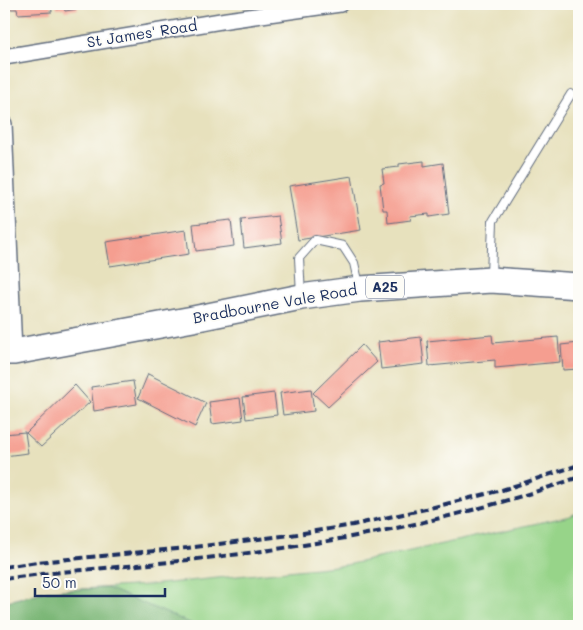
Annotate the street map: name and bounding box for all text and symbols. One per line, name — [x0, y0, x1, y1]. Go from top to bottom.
street label: St James' Road — [85, 14, 198, 52]
road number: A25 — [366, 276, 404, 298]
street label: Bradbourne Vale Road — [191, 279, 359, 327]
scale bar — [35, 565, 165, 597]
text: 50 m — [42, 572, 77, 592]

